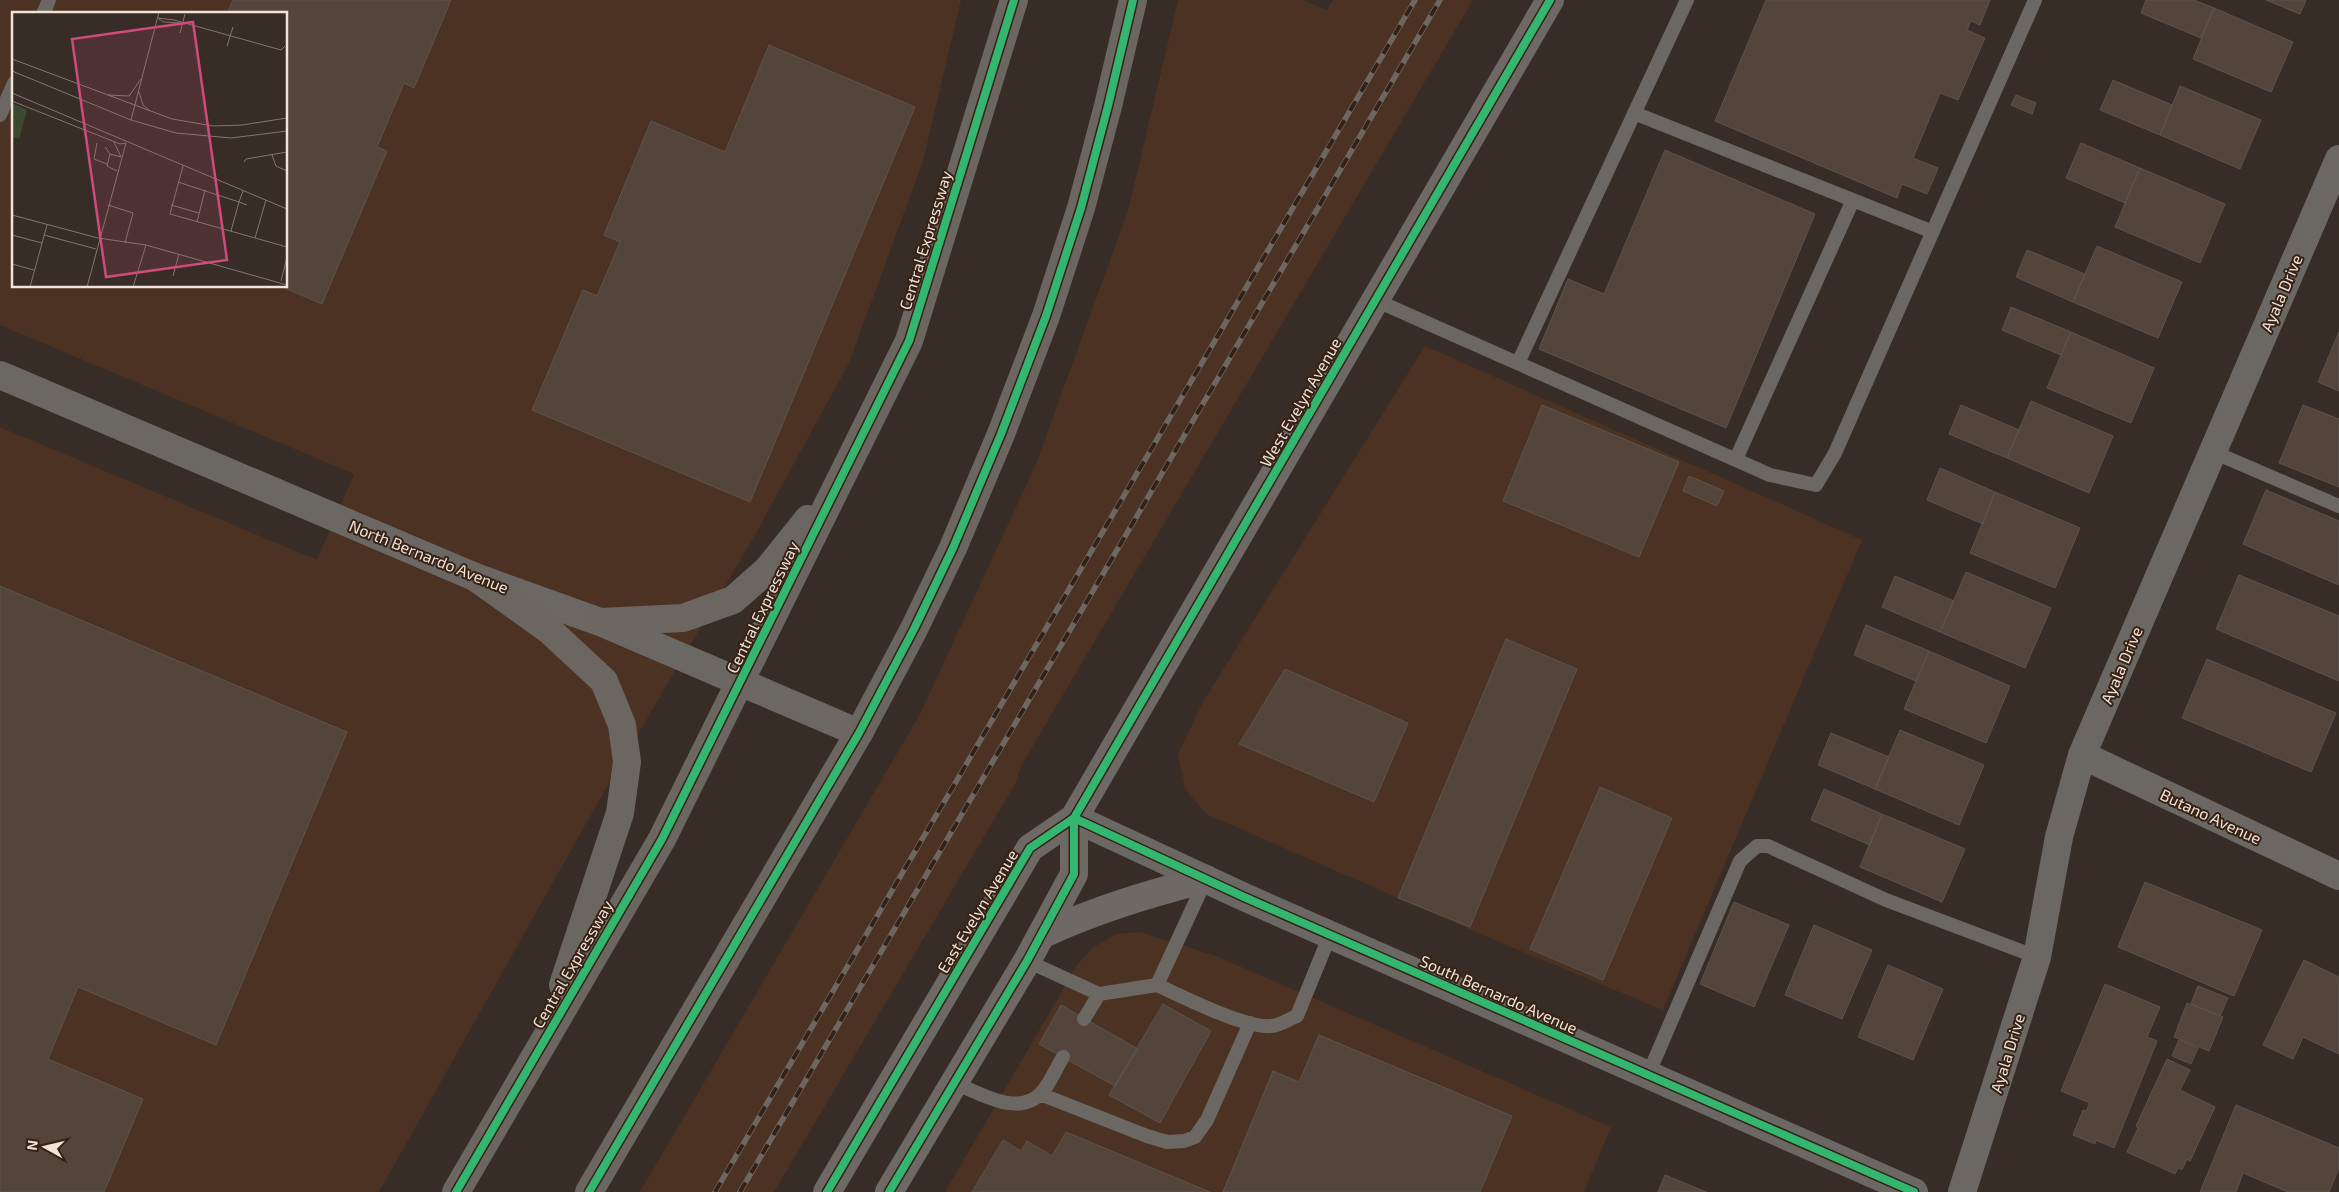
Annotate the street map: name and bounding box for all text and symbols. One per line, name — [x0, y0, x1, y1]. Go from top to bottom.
inset map — [12, 12, 288, 288]
street label: Central Expressway — [895, 168, 955, 312]
street label: Ayala Drive — [2256, 252, 2306, 334]
street label: West Evelyn Avenue — [1255, 334, 1345, 470]
street label: North Bernardo Avenue — [347, 515, 511, 597]
street label: Central Expressway — [722, 537, 802, 676]
street label: Ayala Drive — [2096, 624, 2146, 706]
street label: Butano Avenue — [2158, 784, 2264, 848]
street label: East Evelyn Avenue — [933, 846, 1021, 976]
street label: Central Expressway — [528, 896, 617, 1031]
street label: South Bernardo Avenue — [1417, 951, 1581, 1037]
street label: Ayala Drive — [1986, 1011, 2028, 1095]
north arrow — [20, 1122, 70, 1172]
text: N — [23, 1139, 41, 1151]

